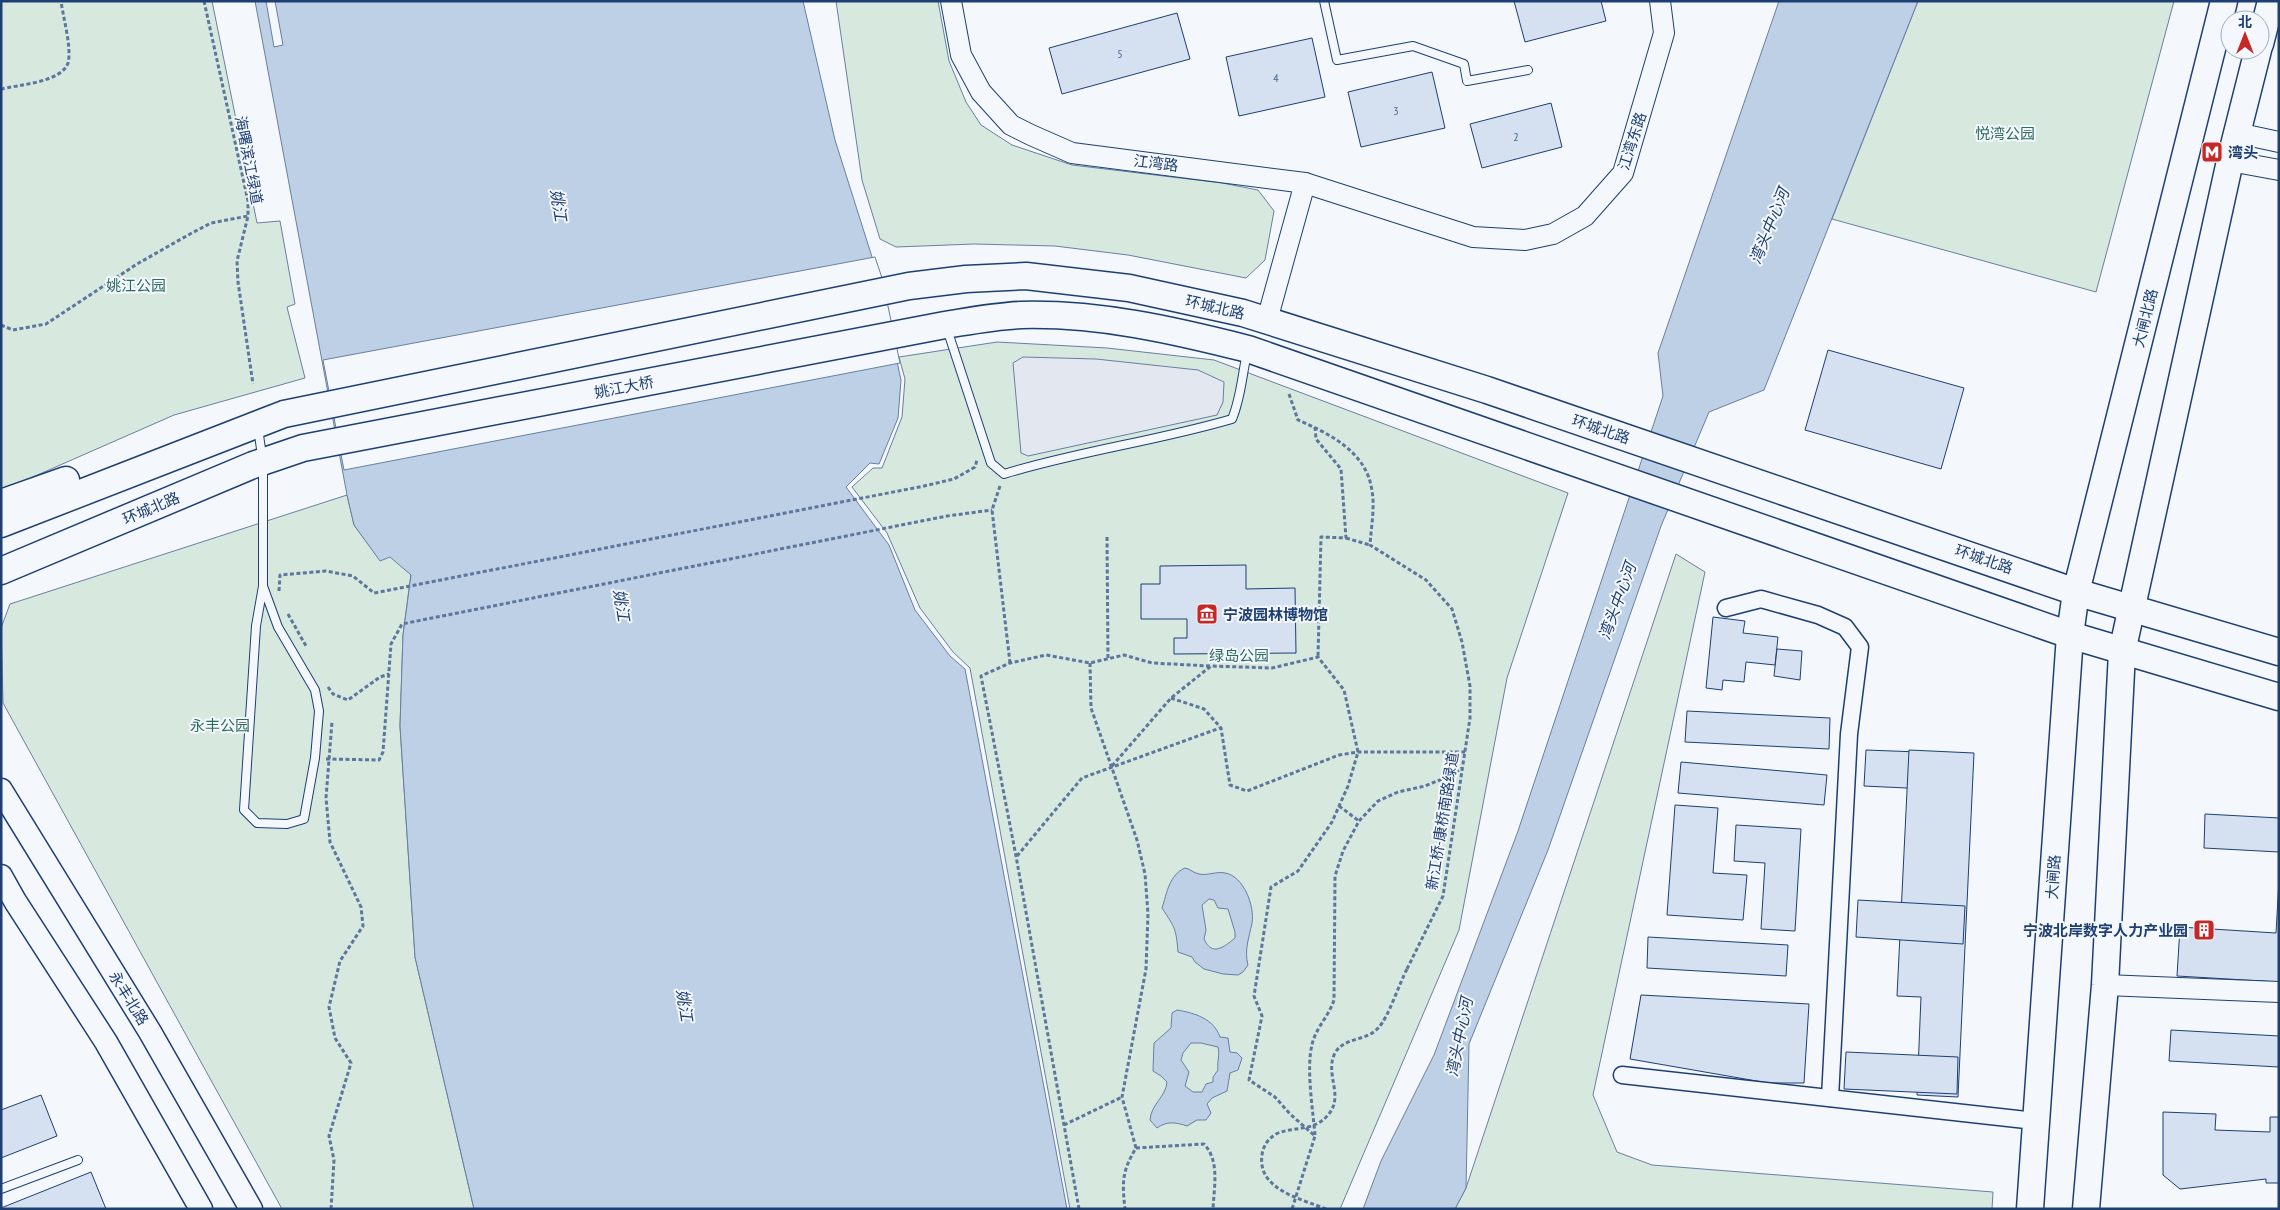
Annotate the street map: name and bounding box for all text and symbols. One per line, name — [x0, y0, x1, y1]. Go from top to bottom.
north arrow — [2220, 10, 2270, 60]
text: 北 — [2238, 13, 2252, 31]
house number: 5 — [1117, 46, 1123, 61]
house number: 4 — [1273, 70, 1279, 85]
house number: 3 — [1393, 103, 1399, 118]
street label: 江湾东路 — [1614, 110, 1650, 172]
street label: 海曙滨江绿道 — [231, 114, 267, 206]
park label: 悦湾公园 — [1975, 124, 2035, 143]
house number: 2 — [1513, 129, 1519, 144]
metro station icon: 湾头 — [2200, 140, 2224, 164]
place label: 湾头 — [2228, 143, 2258, 162]
street label: 江湾路 — [1133, 151, 1179, 175]
water label: 湾头中心河 — [1745, 182, 1794, 267]
water label: 姚江 — [547, 188, 572, 224]
park label: 姚江公园 — [106, 276, 166, 295]
street label: 大闸北路 — [2129, 287, 2161, 349]
street label: 环城北路 — [1184, 291, 1246, 323]
street label: 姚江大桥 — [593, 372, 655, 402]
street label: 环城北路 — [1570, 410, 1632, 448]
street label: 环城北路 — [120, 488, 182, 528]
street label: 环城北路 — [1953, 540, 2015, 578]
water label: 湾头中心河 — [1594, 557, 1641, 642]
water label: 姚江 — [610, 588, 635, 624]
museum icon: 宁波园林博物馆 — [1195, 602, 1219, 626]
place label: 宁波园林博物馆 — [1223, 605, 1328, 624]
park label: 绿岛公园 — [1209, 646, 1269, 665]
park label: 永丰公园 — [190, 716, 250, 735]
street label: 新江桥-康桥南路绿道 — [1422, 751, 1462, 891]
street label: 大闸路 — [2042, 854, 2064, 900]
building icon: 宁波北岸数字人力产业园 — [2192, 918, 2216, 942]
place label: 宁波北岸数字人力产业园 — [2023, 921, 2188, 940]
street label: 永丰北路 — [105, 968, 153, 1028]
water label: 姚江 — [673, 988, 698, 1024]
water label: 湾头中心河 — [1442, 993, 1477, 1078]

